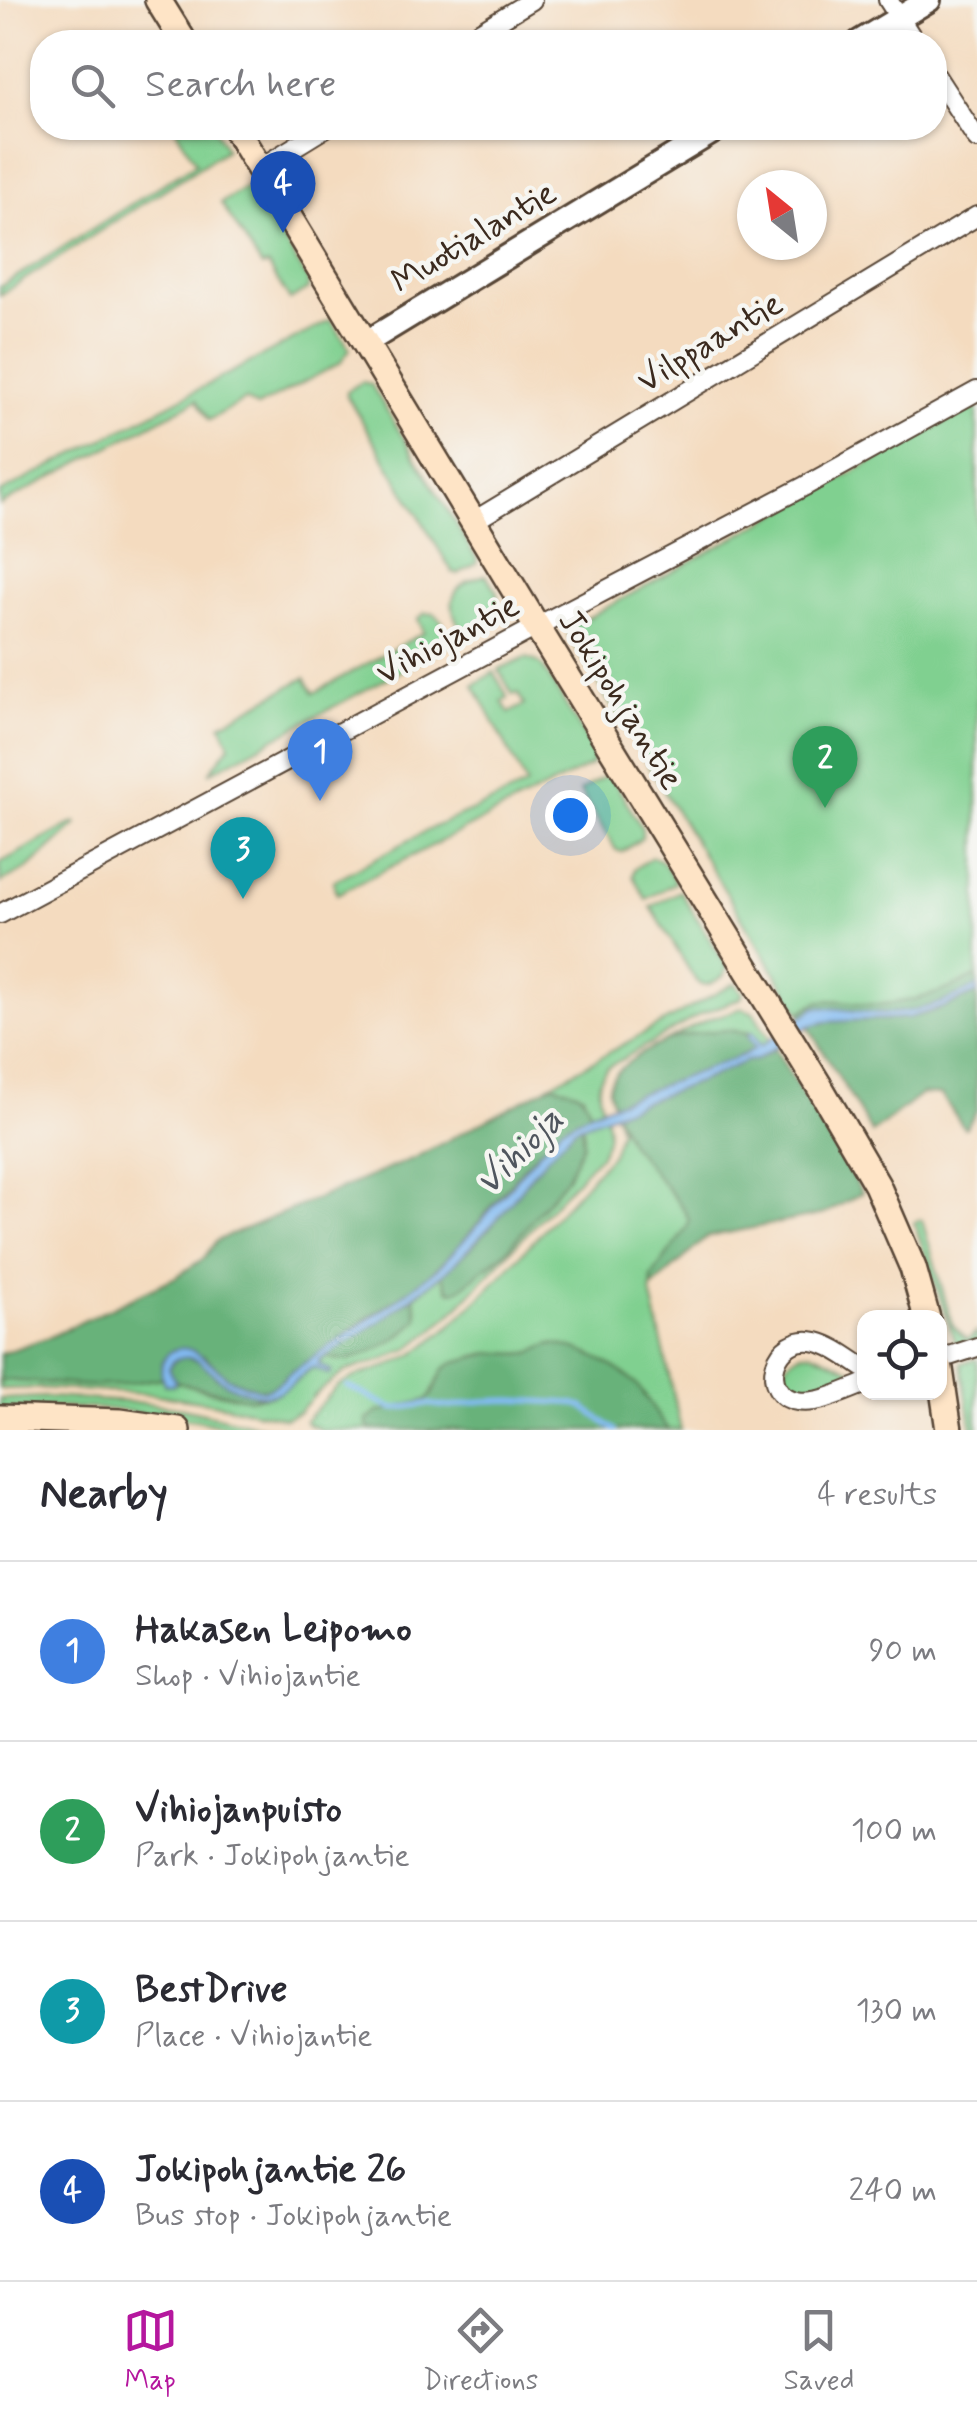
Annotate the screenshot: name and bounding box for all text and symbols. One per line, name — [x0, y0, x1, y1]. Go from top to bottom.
search box — [30, 30, 947, 140]
icon: search — [65, 58, 120, 113]
text: Search here — [145, 61, 336, 110]
pin: 4 — [250, 150, 316, 233]
street label: Muotialantie — [383, 170, 565, 305]
north arrow — [737, 170, 827, 260]
street label: Vilppaantie — [628, 281, 792, 404]
street label: Vihiojantie — [368, 583, 528, 697]
street label: Jokipohjantie — [547, 601, 694, 799]
pin: 1 — [288, 718, 352, 801]
pin: 2 — [792, 726, 858, 808]
your location — [545, 790, 596, 841]
pin: 3 — [210, 816, 276, 899]
water label: Vihioja — [465, 1097, 575, 1207]
map controls — [857, 1310, 947, 1400]
button: locate — [857, 1310, 947, 1400]
text: Nearby — [40, 1468, 168, 1523]
text: 4 results — [817, 1474, 937, 1516]
text: Hakasen Leipomo — [135, 1606, 412, 1655]
text: 1 — [65, 1630, 80, 1672]
text: 90 m — [869, 1630, 937, 1672]
text: Shop · Vihiojantie — [135, 1655, 361, 1697]
text: Vihiojanpuisto — [135, 1786, 342, 1835]
text: 2 — [65, 1810, 80, 1852]
text: 100 m — [851, 1810, 937, 1852]
text: Park · Jokipohjantie — [135, 1835, 410, 1877]
text: BestDrive — [135, 1966, 288, 2015]
text: 3 — [65, 1990, 80, 2032]
text: 130 m — [856, 1990, 937, 2032]
text: Place · Vihiojantie — [135, 2015, 373, 2057]
text: Jokipohjantie 26 — [135, 2146, 406, 2195]
text: 4 — [63, 2170, 82, 2212]
text: 240 m — [849, 2170, 937, 2212]
text: Bus stop · Jokipohjantie — [135, 2195, 452, 2237]
tab: Map — [123, 2303, 178, 2400]
tab: Directions — [423, 2303, 538, 2400]
tab: Saved — [784, 2303, 854, 2400]

